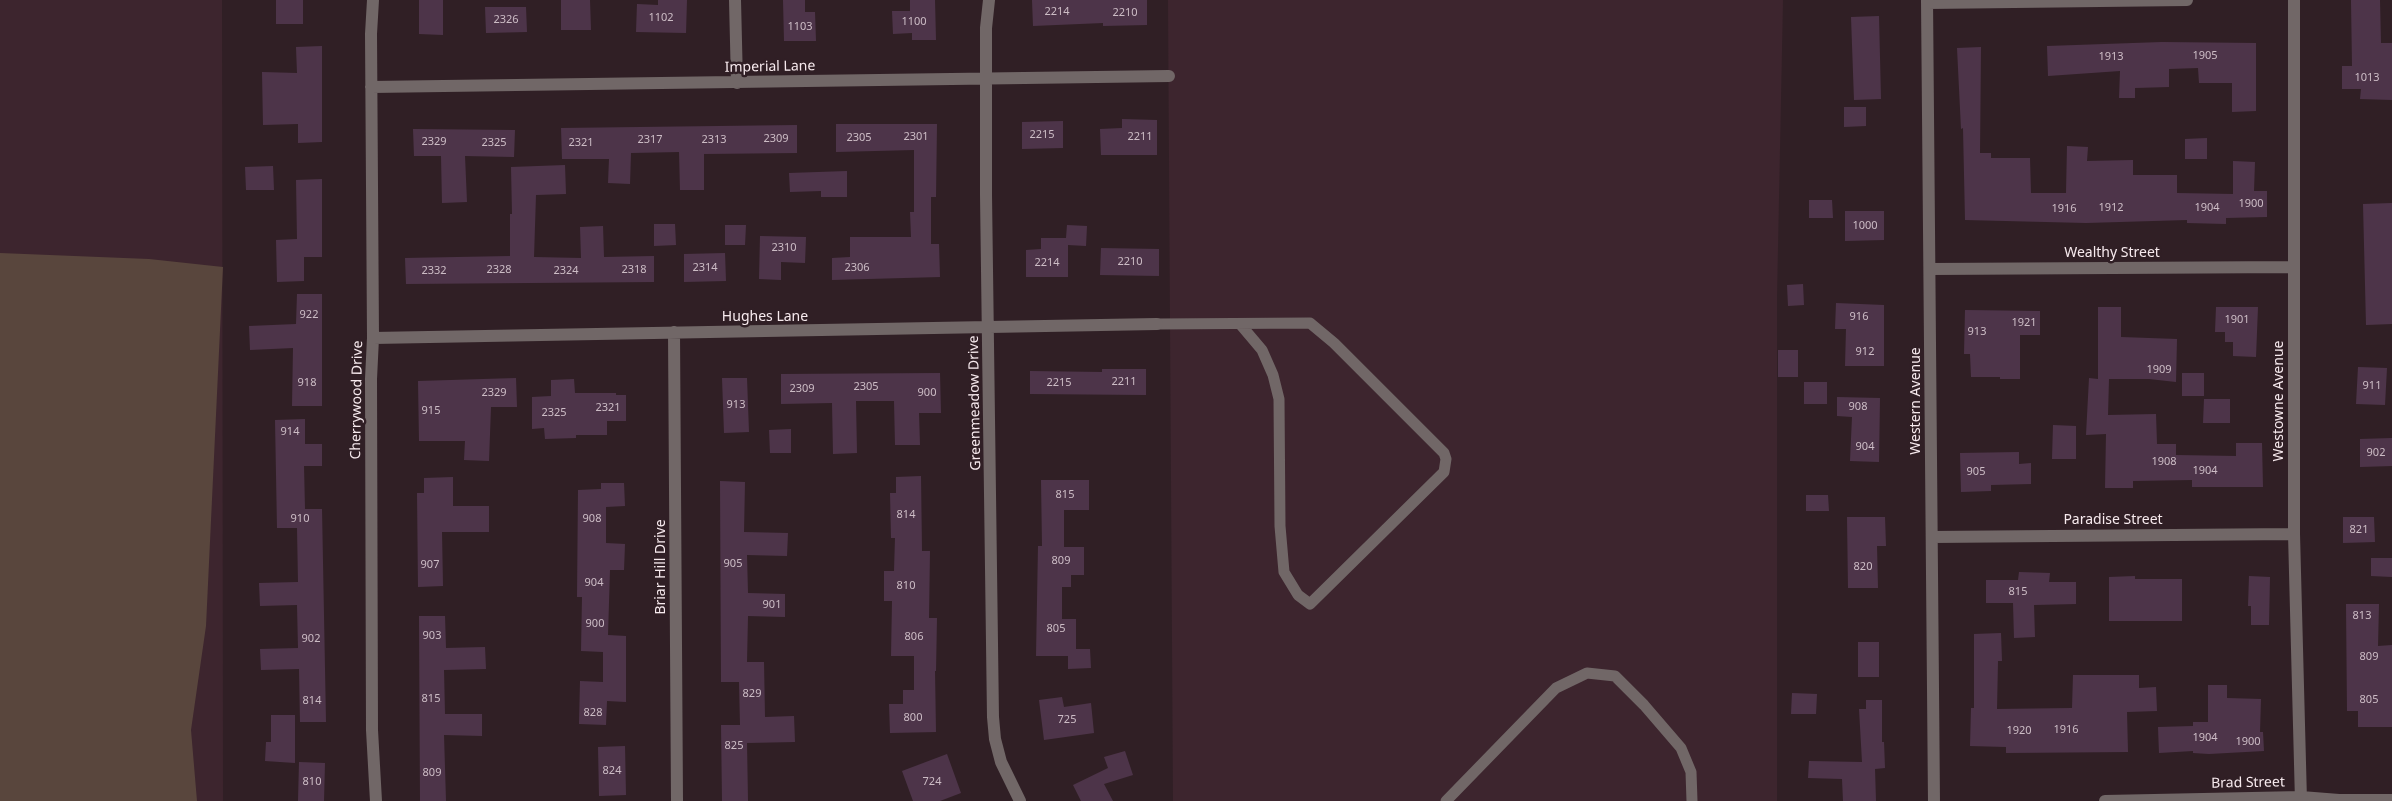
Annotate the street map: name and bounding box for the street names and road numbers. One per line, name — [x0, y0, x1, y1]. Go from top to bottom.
street label: Imperial Lane — [725, 58, 815, 76]
street label: Wealthy Street — [2064, 245, 2160, 261]
street label: Hughes Lane — [722, 309, 808, 325]
street label: Greenmeadow Drive — [965, 335, 985, 471]
street label: Cherrywood Drive — [348, 340, 366, 460]
street label: Westowne Avenue — [2271, 341, 2287, 461]
street label: Western Avenue — [1908, 347, 1924, 455]
street label: Paradise Street — [2063, 512, 2163, 528]
street label: Briar Hill Drive — [653, 519, 669, 615]
street label: Brad Street — [2211, 774, 2285, 792]

